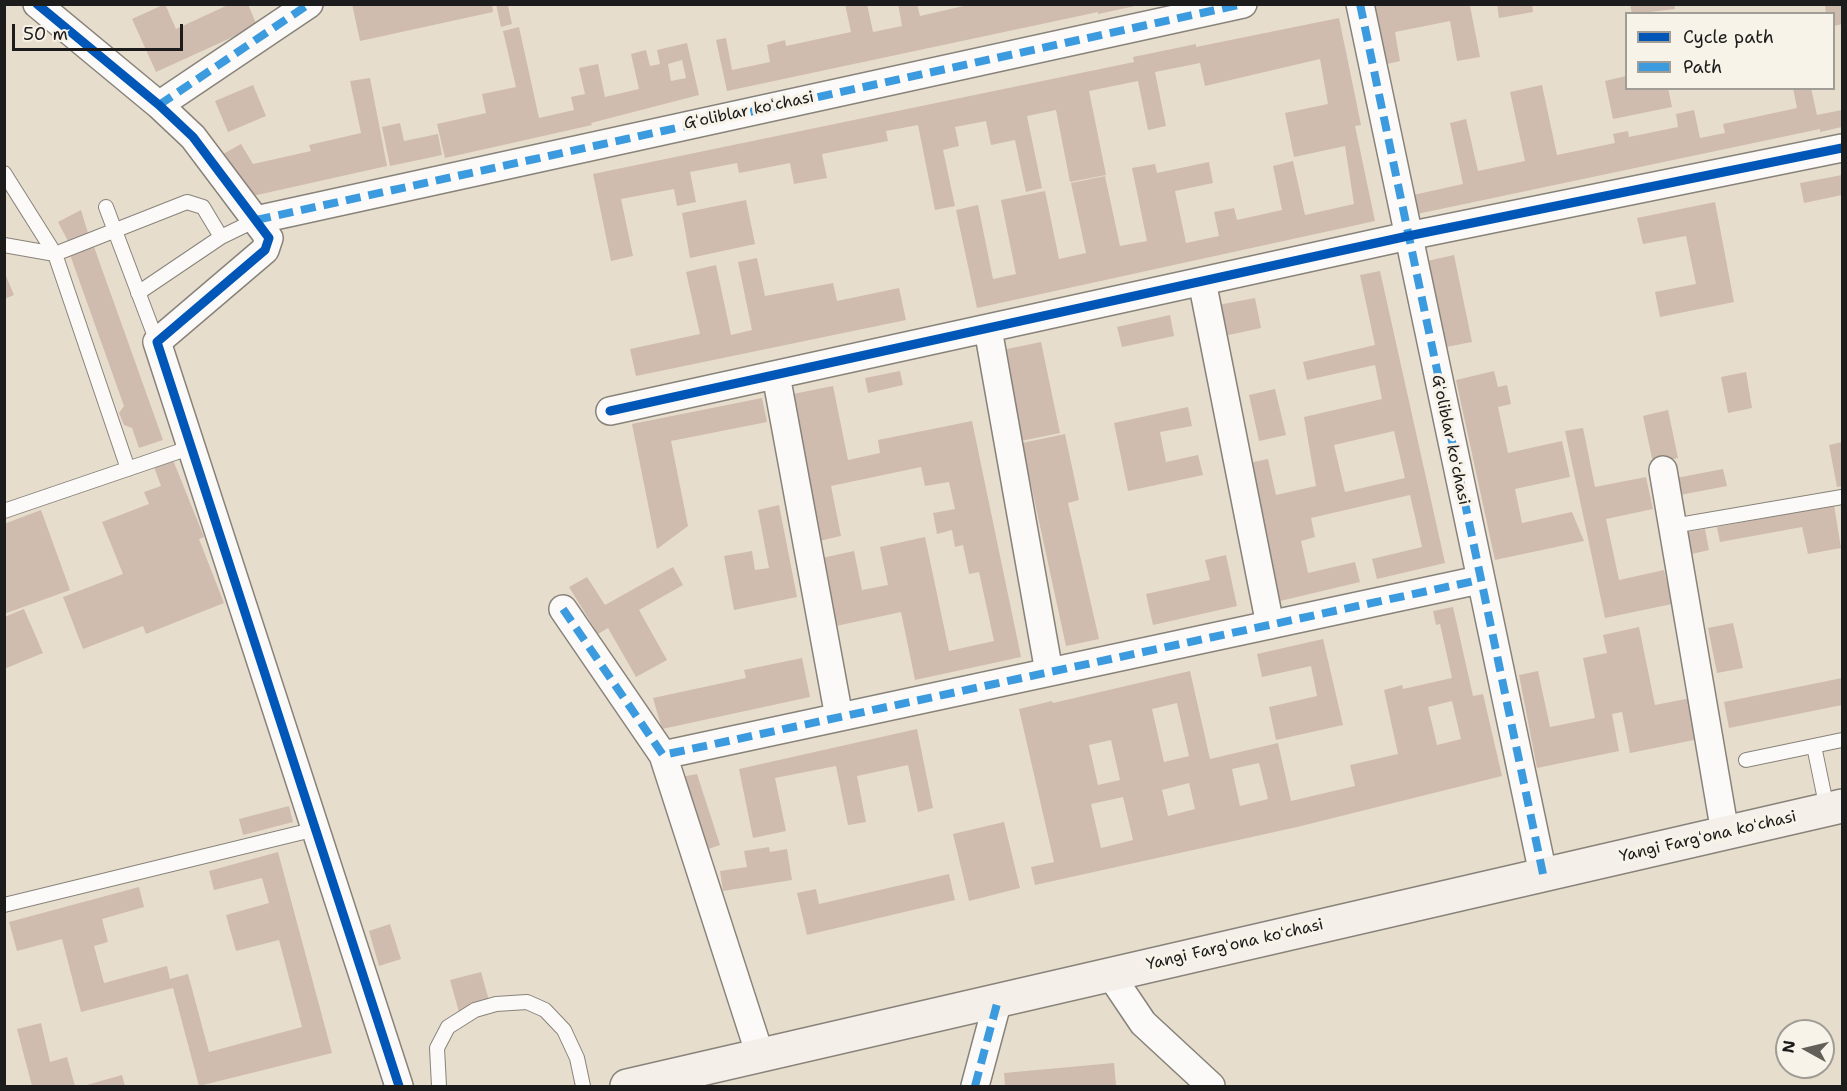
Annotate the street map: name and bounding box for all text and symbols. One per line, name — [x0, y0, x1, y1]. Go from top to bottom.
scale bar — [15, 12, 186, 50]
legend — [1625, 12, 1835, 90]
text: 50 m — [23, 22, 68, 46]
text: Cycle path — [1683, 25, 1774, 49]
text: Path — [1683, 55, 1722, 79]
street label: Gʻoliblar koʻchasi — [682, 88, 816, 134]
street label: Gʻoliblar koʻchasi — [1427, 373, 1473, 507]
street label: Yangi Fargʻona koʻchasi — [1618, 807, 1798, 867]
street label: Yangi Fargʻona koʻchasi — [1145, 915, 1325, 975]
north arrow — [1775, 1019, 1835, 1079]
text: N — [1777, 1039, 1800, 1054]

